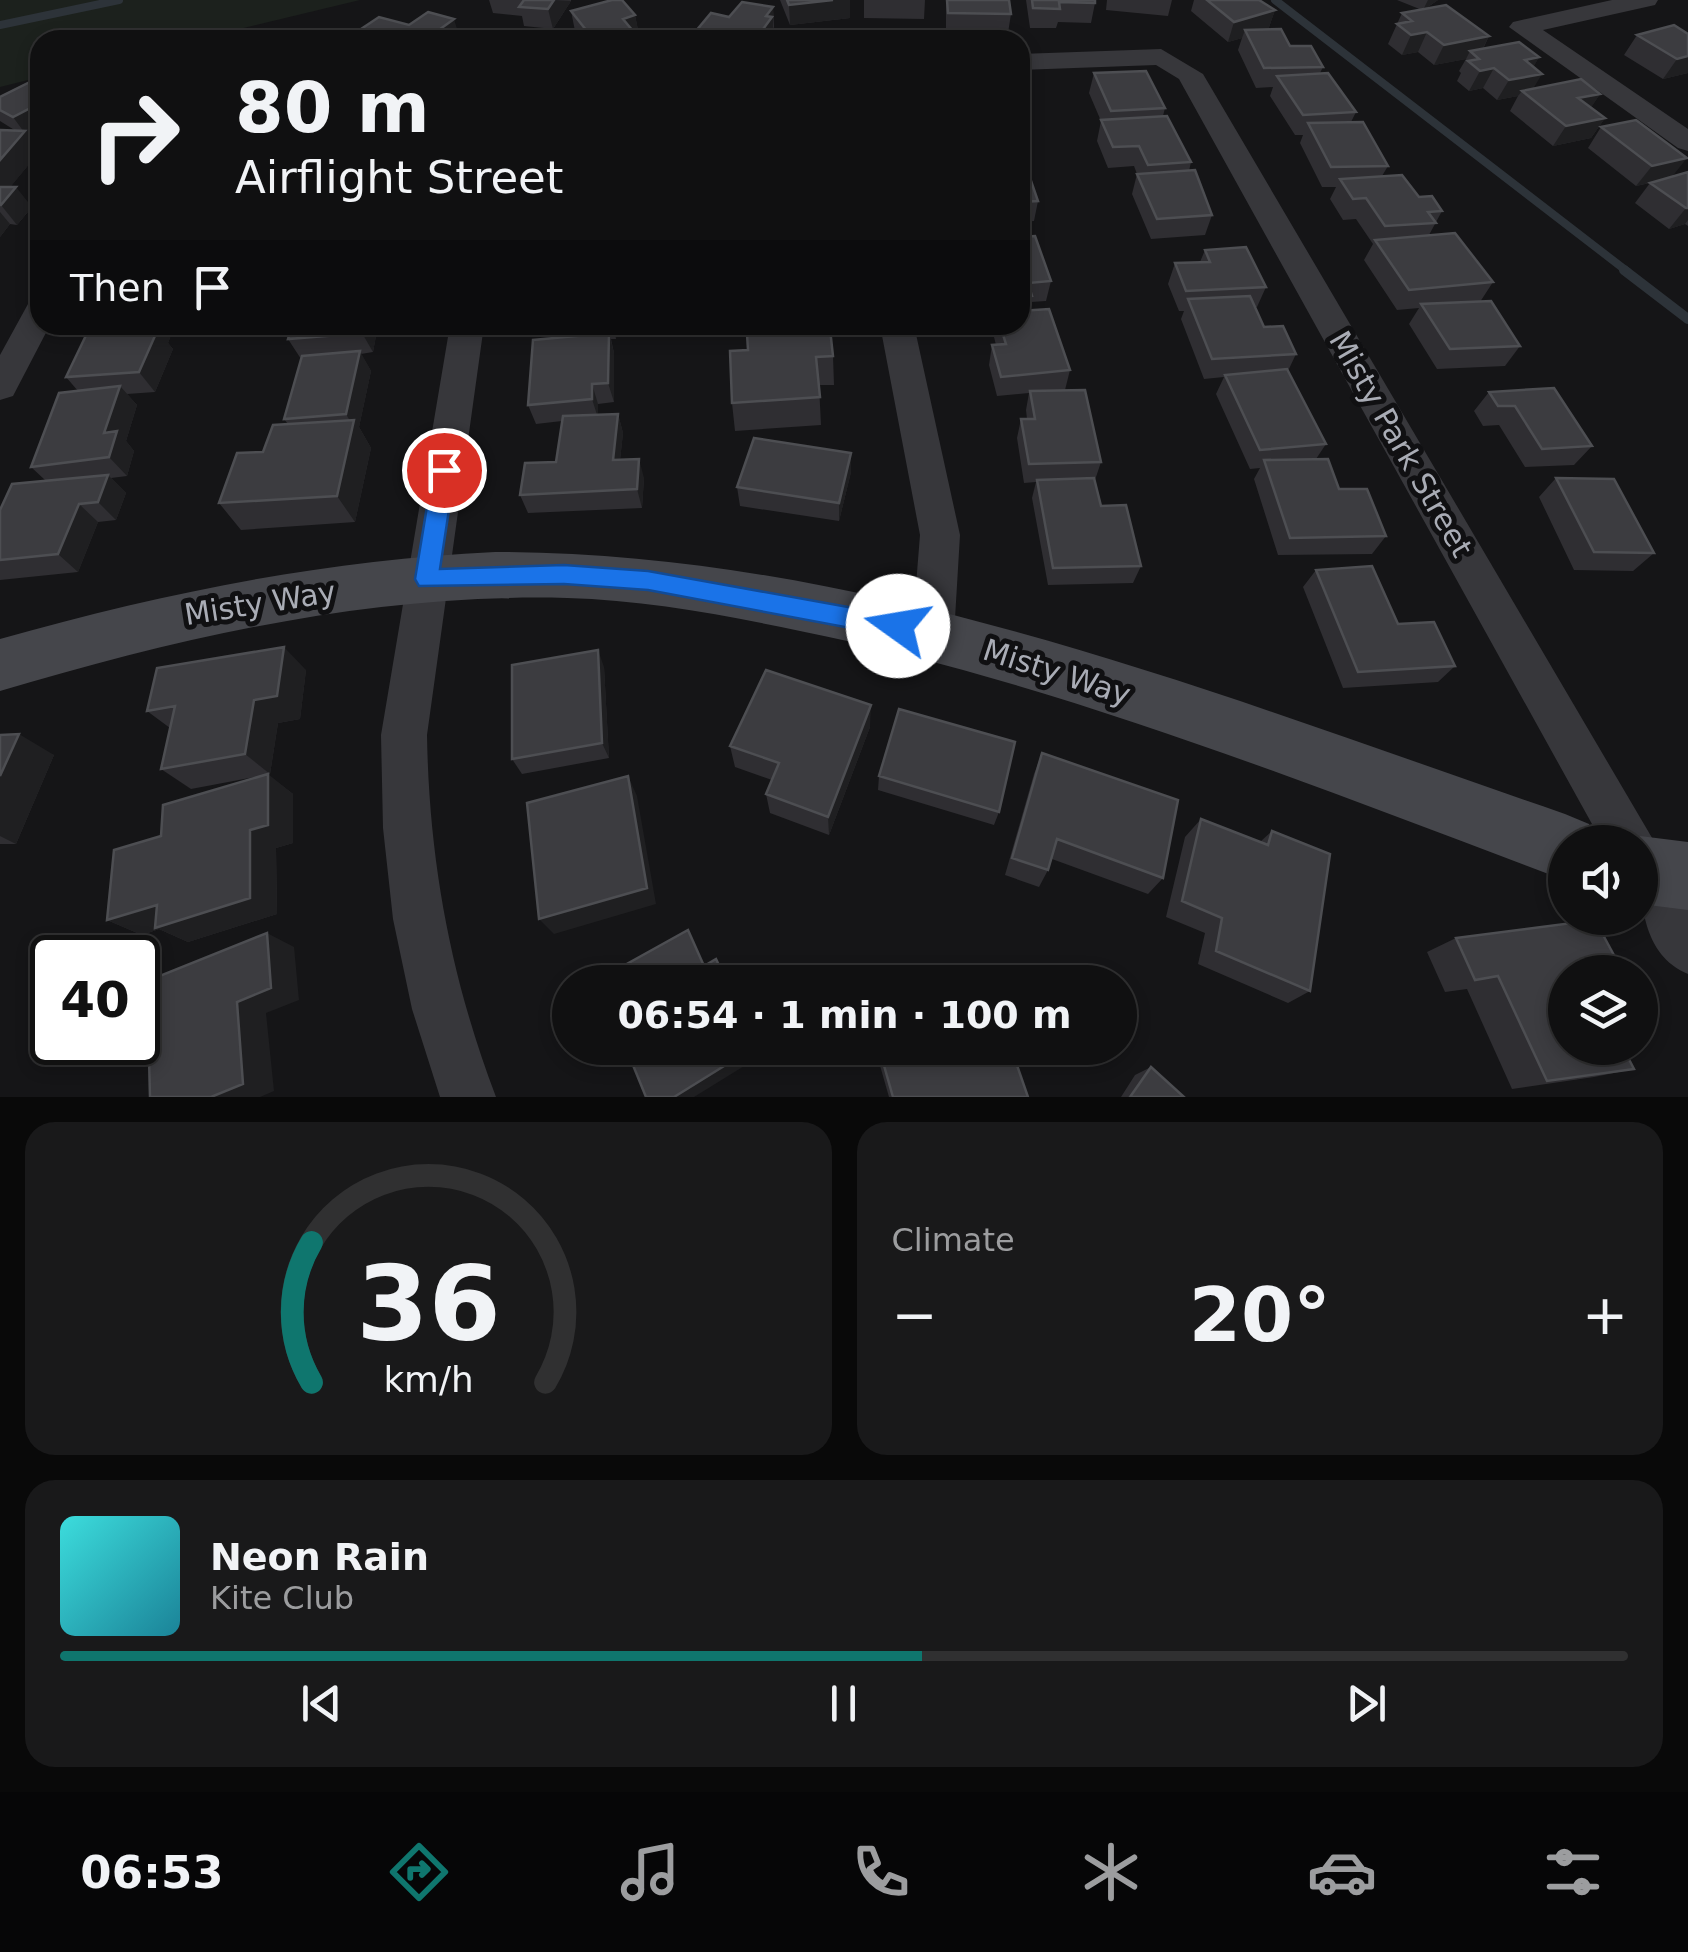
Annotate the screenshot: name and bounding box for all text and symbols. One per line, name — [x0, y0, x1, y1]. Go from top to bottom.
text: 80 m — [235, 67, 430, 149]
icon: right — [70, 70, 200, 200]
text: Airflight Street — [235, 151, 563, 204]
icon: arrive — [185, 260, 240, 315]
text: Then — [70, 266, 165, 310]
street label: Misty Park Street — [1322, 325, 1480, 563]
pin — [402, 428, 487, 513]
icon: arrive — [417, 443, 472, 498]
street label: Misty Way — [182, 574, 338, 632]
position arrow — [846, 574, 950, 678]
street label: Misty Way — [979, 632, 1135, 712]
map controls — [1548, 825, 1658, 1065]
button: sound — [1548, 825, 1658, 935]
speed limit sign: 40 — [30, 935, 160, 1065]
button: layers — [1548, 955, 1658, 1065]
text: 06:54 · 1 min · 100 m — [617, 993, 1072, 1037]
text: Climate — [892, 1221, 1015, 1259]
text: 36 — [356, 1243, 501, 1365]
text: 20° — [1189, 1271, 1331, 1359]
text: − — [892, 1283, 938, 1347]
text: + — [1582, 1283, 1628, 1347]
text: km/h — [383, 1359, 473, 1400]
text: Neon Rain — [210, 1535, 429, 1579]
text: Kite Club — [210, 1579, 354, 1617]
icon: previous — [294, 1676, 349, 1731]
icon: pause — [816, 1676, 871, 1731]
icon: next — [1339, 1676, 1394, 1731]
icon: directions — [384, 1837, 454, 1907]
icon: music — [615, 1837, 685, 1907]
icon: phone — [846, 1837, 916, 1907]
icon: climate — [1076, 1837, 1146, 1907]
icon: car — [1307, 1837, 1377, 1907]
icon: filters — [1538, 1837, 1608, 1907]
text: 06:53 — [80, 1846, 224, 1899]

